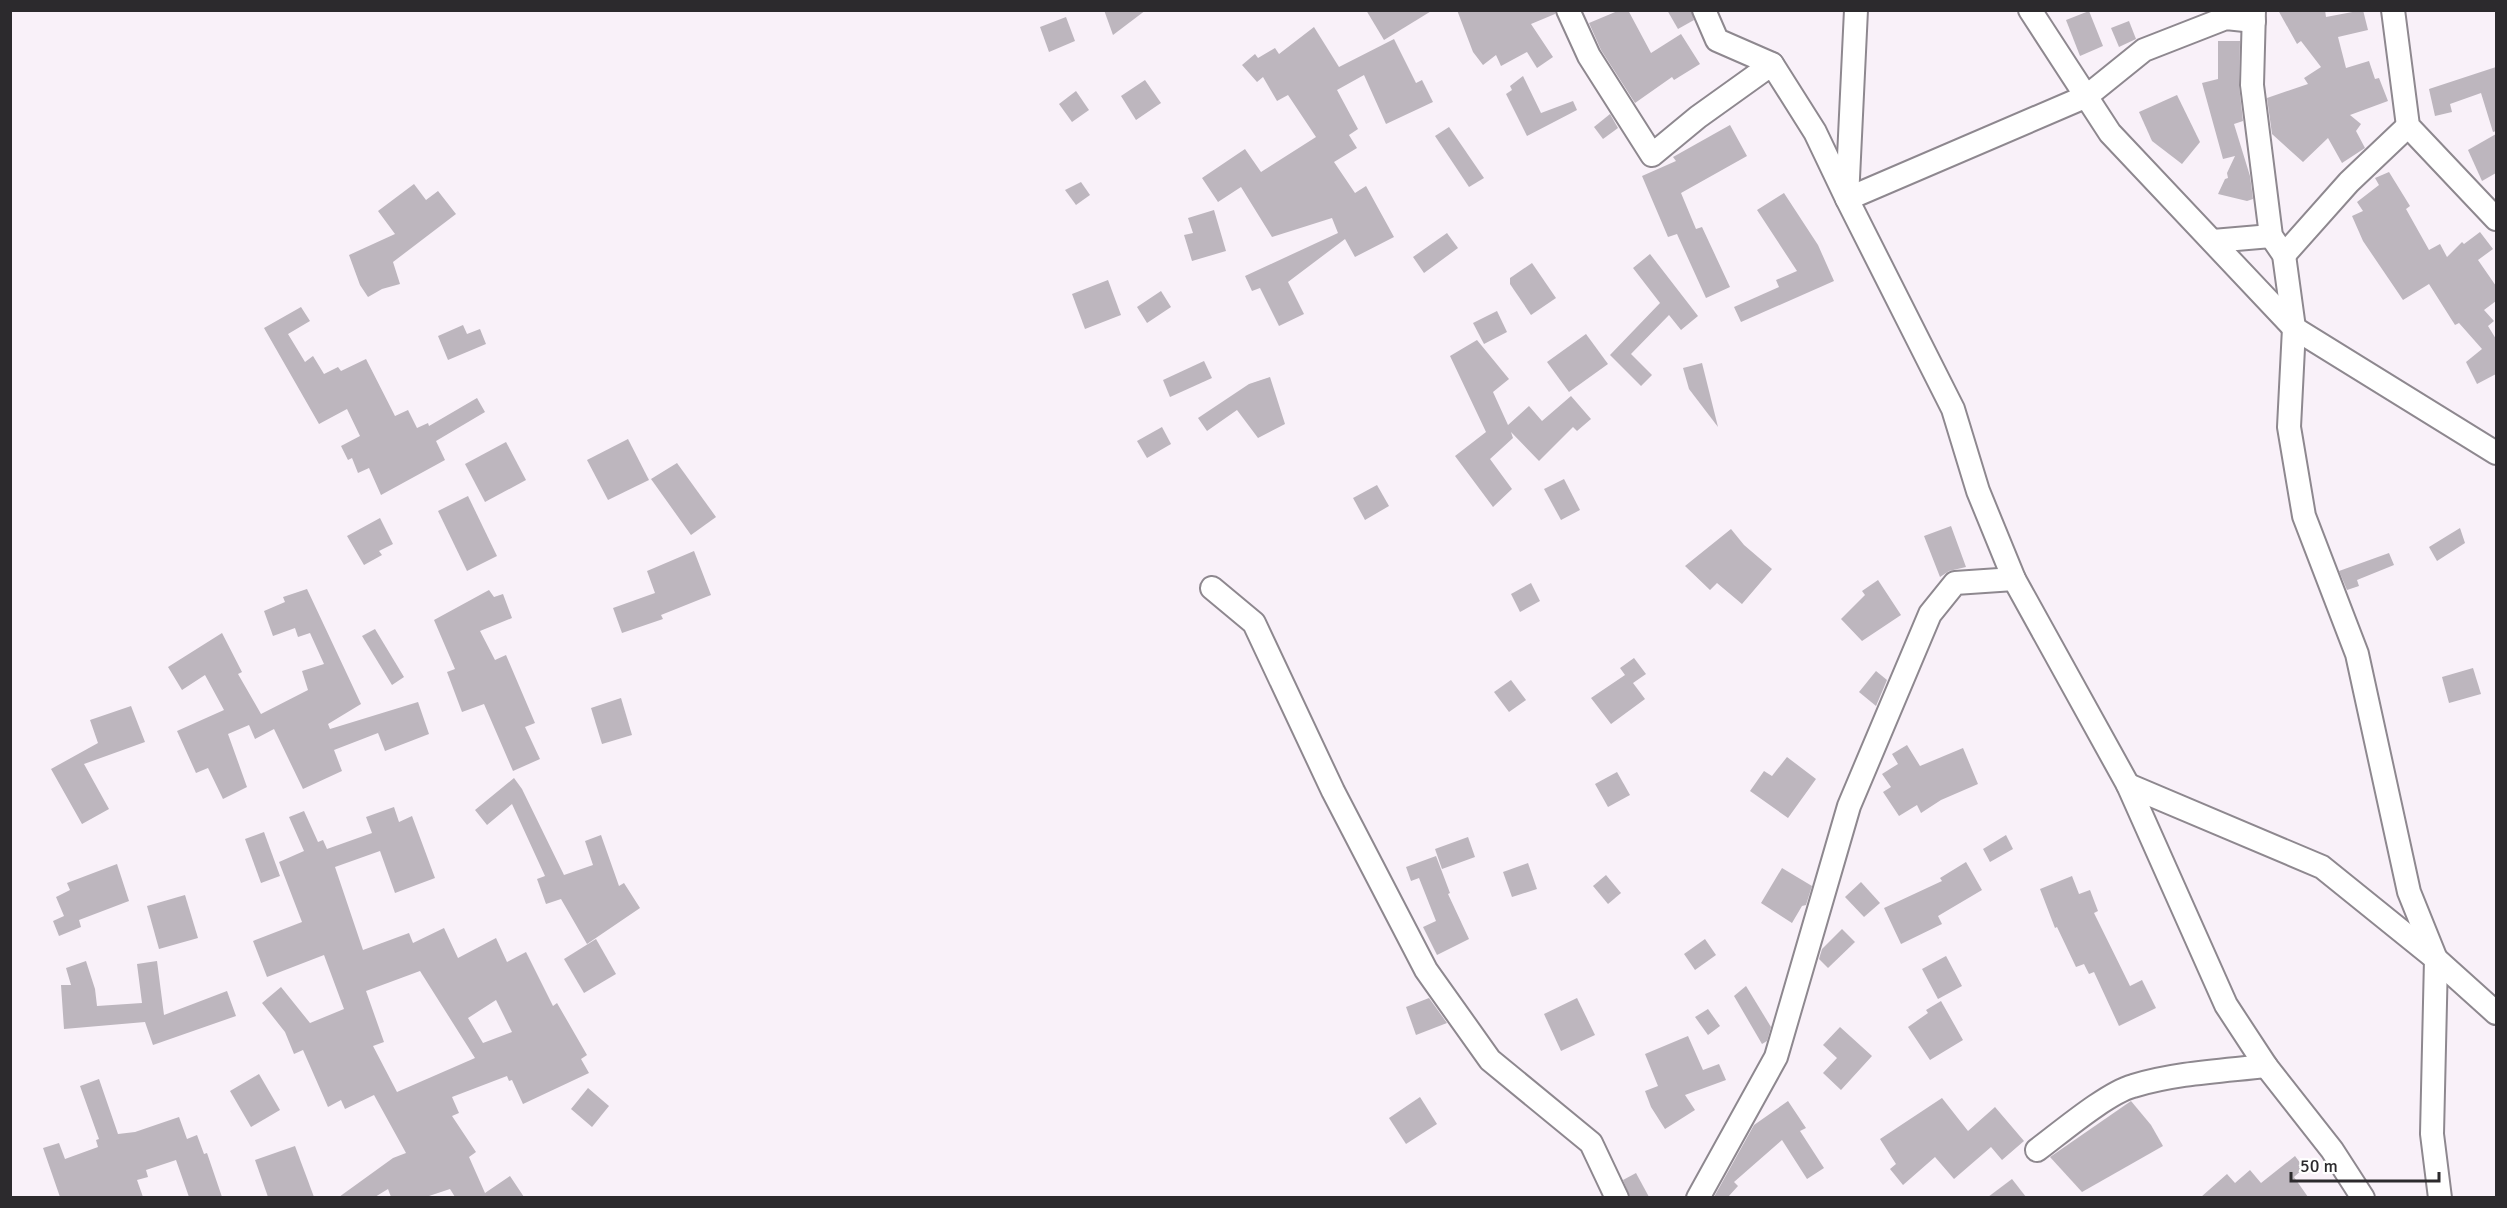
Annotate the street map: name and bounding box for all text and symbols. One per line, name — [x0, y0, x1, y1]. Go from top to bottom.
scale bar — [2291, 1145, 2440, 1183]
text: 50 m — [2300, 1155, 2338, 1177]

